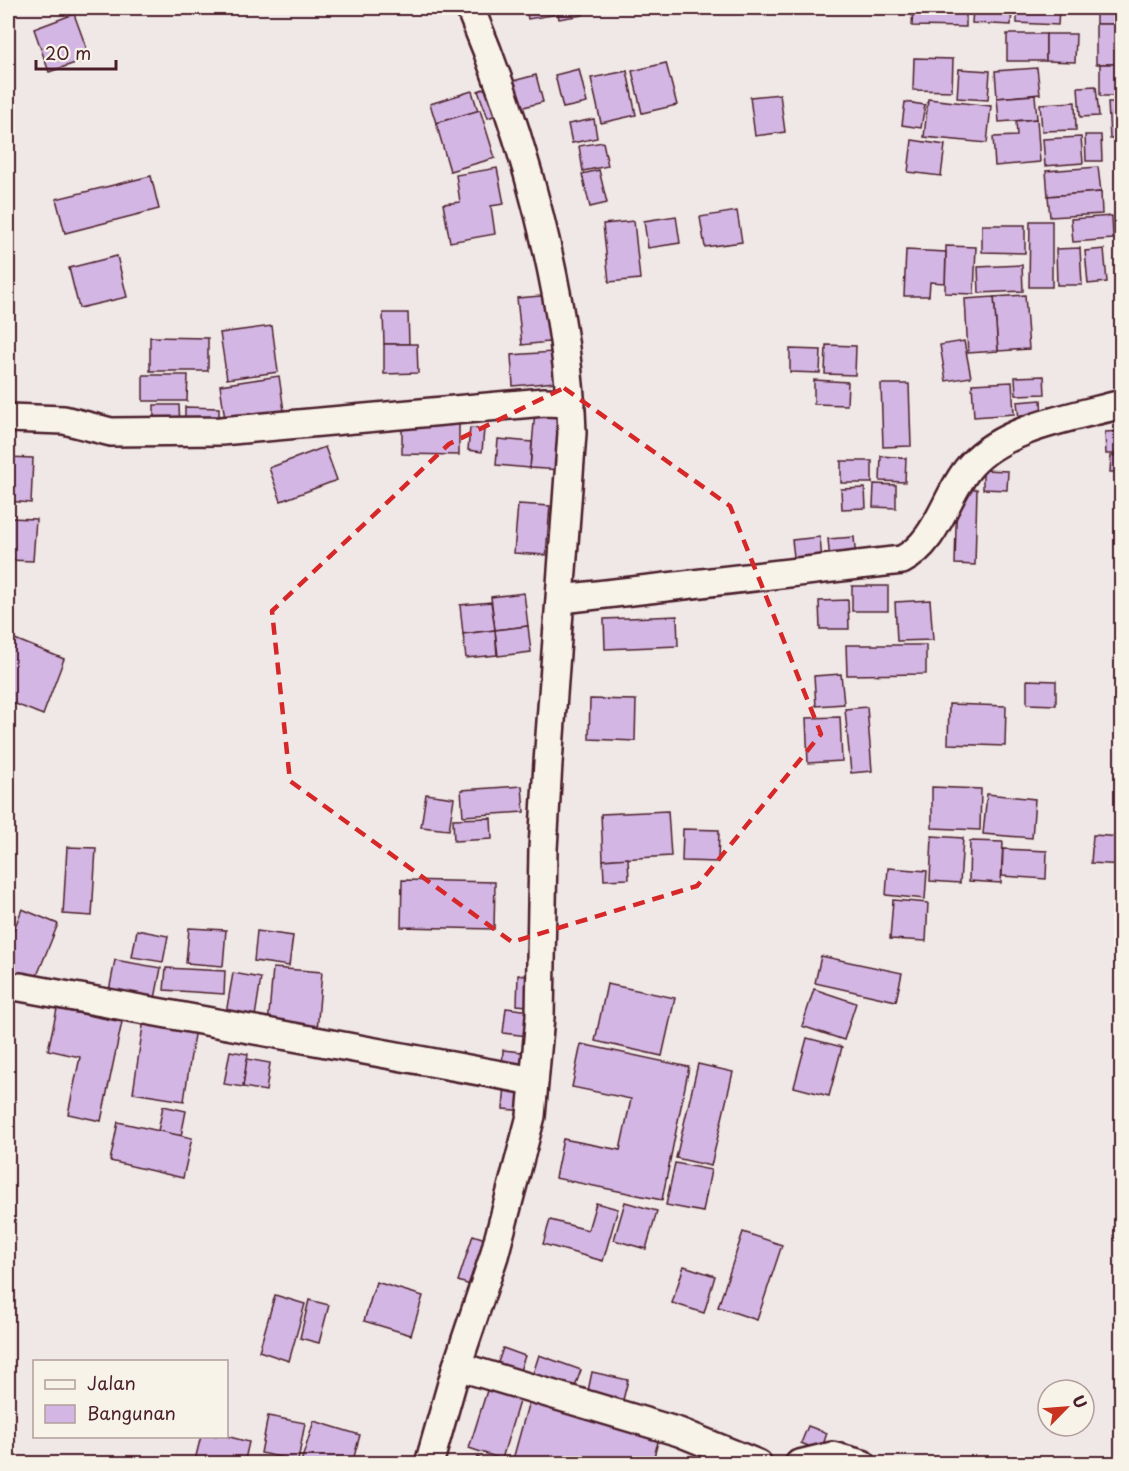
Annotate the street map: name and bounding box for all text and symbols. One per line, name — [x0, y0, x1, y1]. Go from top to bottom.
scale bar — [36, 33, 116, 71]
text: 20 m — [45, 39, 91, 66]
legend — [33, 1360, 228, 1438]
text: Jalan — [87, 1369, 136, 1396]
north arrow — [1036, 1378, 1096, 1438]
text: U — [1067, 1391, 1094, 1412]
text: Bangunan — [87, 1399, 176, 1426]

